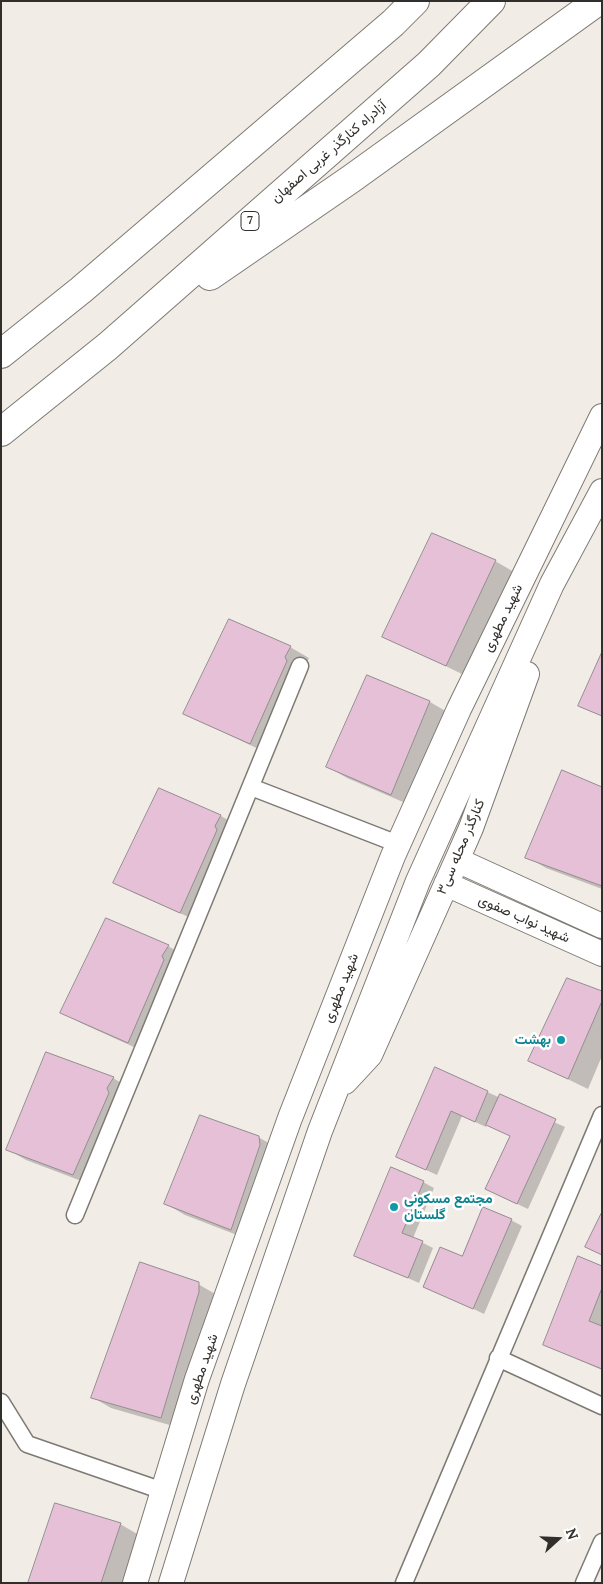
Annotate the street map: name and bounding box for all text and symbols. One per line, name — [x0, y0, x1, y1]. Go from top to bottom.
street label: آزادراه کنارگذر غربی اصفهان — [268, 97, 390, 207]
road number: 7 — [241, 212, 259, 230]
street label: شهید مطهری — [479, 581, 527, 655]
street label: کنارگذر محله سی۳ — [433, 797, 489, 897]
street label: شهید نواب صفوی — [476, 891, 572, 947]
street label: شهید مطهری — [319, 951, 363, 1025]
place label: بهشت — [515, 1032, 551, 1048]
marker: بهشت — [555, 1034, 567, 1046]
place label: مجتمع مسکونی گلستان — [404, 1191, 493, 1224]
marker: مجتمع مسکونی گلستان — [388, 1201, 400, 1213]
street label: شهید مطهری — [182, 1332, 222, 1406]
north arrow — [533, 1514, 583, 1564]
text: N — [562, 1526, 582, 1542]

